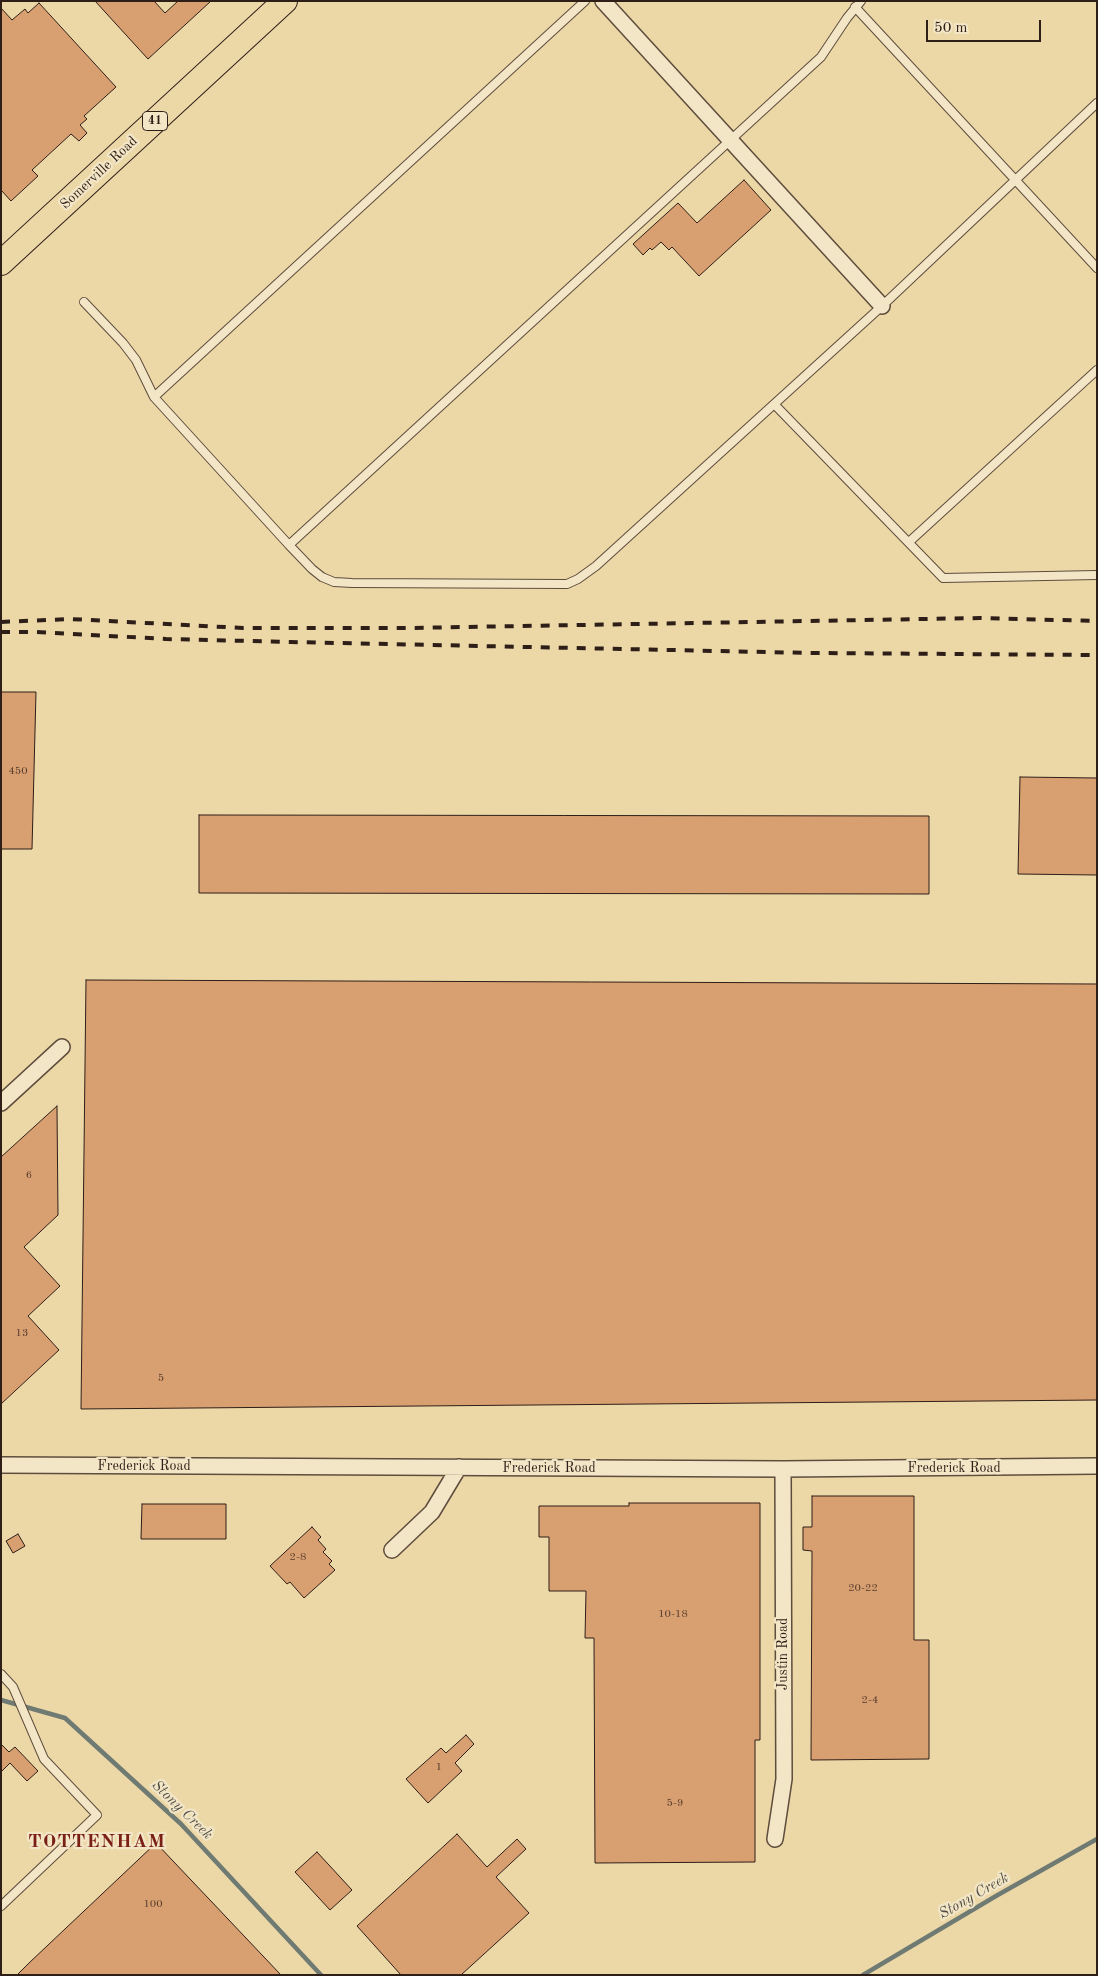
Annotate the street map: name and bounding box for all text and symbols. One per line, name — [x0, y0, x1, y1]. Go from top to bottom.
scale bar — [928, 10, 1043, 42]
text: 50 m — [934, 21, 968, 36]
road number: 41 — [142, 112, 168, 130]
street label: Somerville Road — [57, 133, 141, 213]
house number: 450 — [8, 764, 28, 778]
house number: 6 — [26, 1168, 32, 1182]
house number: 13 — [16, 1326, 28, 1340]
house number: 5 — [158, 1371, 164, 1385]
street label: Frederick Road — [97, 1458, 191, 1474]
street label: Frederick Road — [502, 1460, 596, 1476]
street label: Frederick Road — [907, 1460, 1001, 1476]
house number: 2-8 — [290, 1550, 306, 1564]
house number: 20-22 — [848, 1581, 878, 1595]
house number: 10-18 — [658, 1607, 688, 1621]
street label: Justin Road — [775, 1618, 791, 1690]
house number: 2-4 — [862, 1693, 878, 1707]
house number: 1 — [436, 1760, 442, 1774]
water label: Stony Creek — [148, 1777, 216, 1843]
house number: 5-9 — [667, 1796, 683, 1810]
district label: TOTTENHAM — [27, 1831, 167, 1853]
water label: Stony Creek — [936, 1869, 1012, 1923]
house number: 100 — [143, 1897, 163, 1911]

